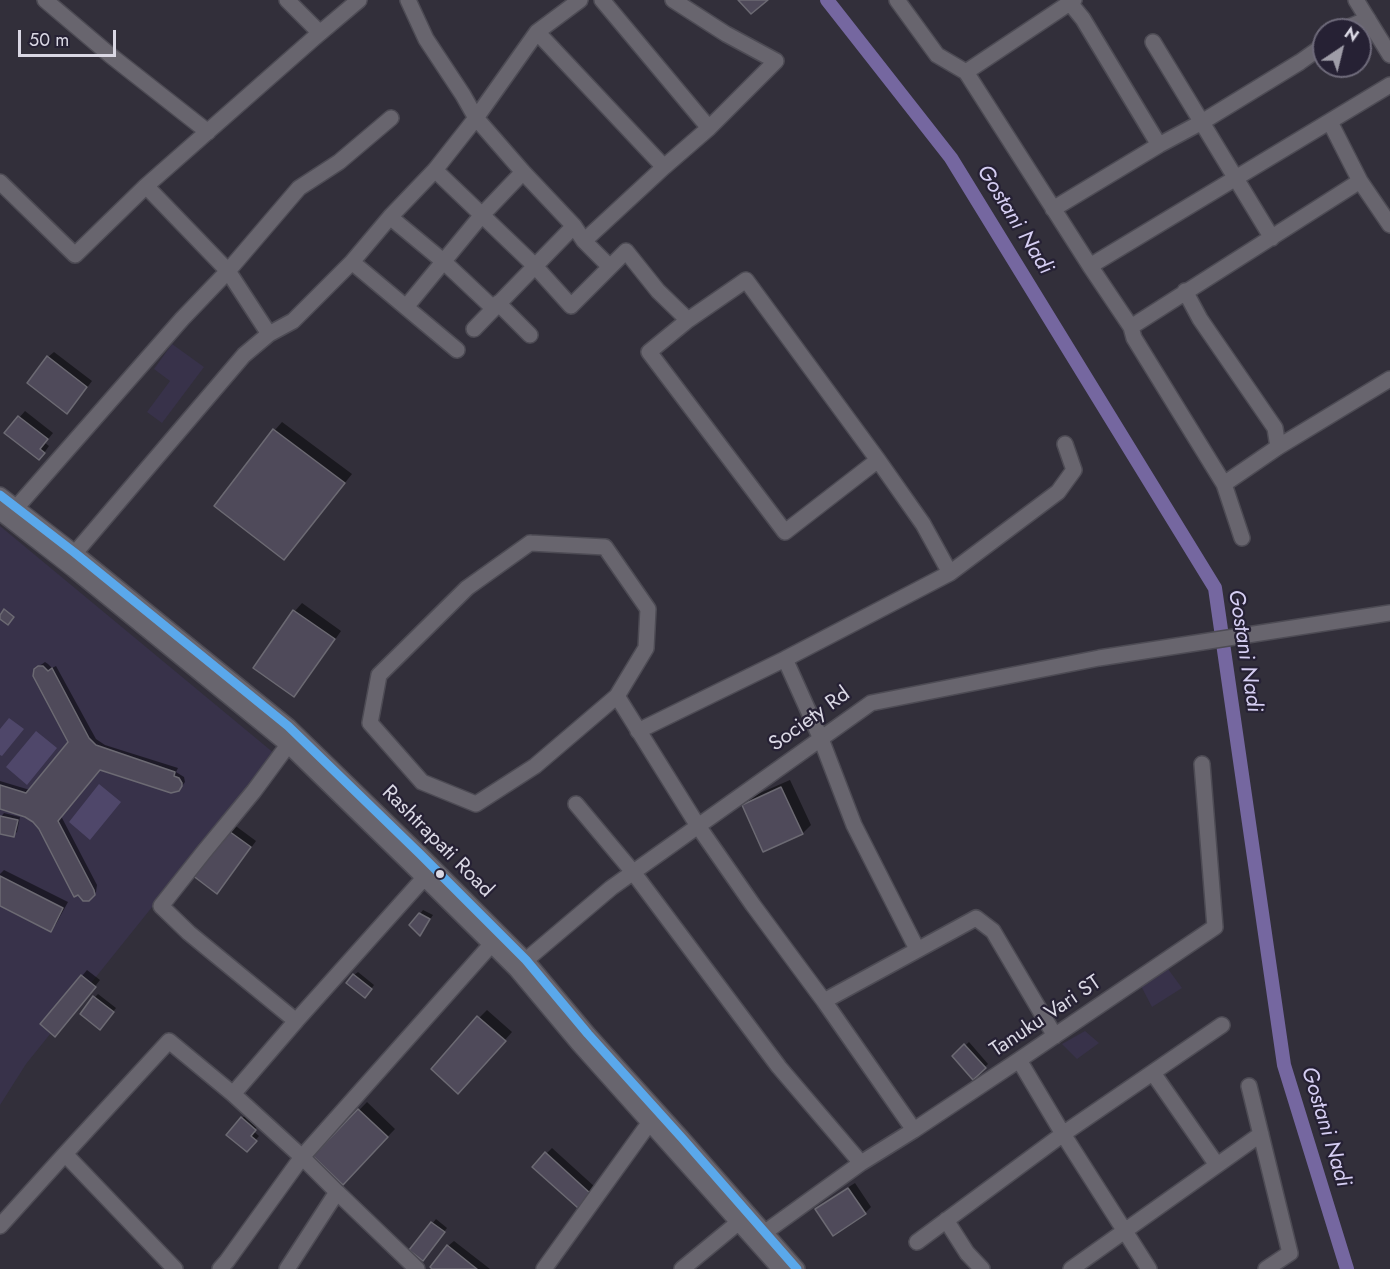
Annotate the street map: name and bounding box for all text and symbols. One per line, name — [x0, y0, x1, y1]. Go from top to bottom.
scale bar — [21, 18, 118, 56]
north arrow — [1312, 18, 1372, 78]
text: N — [1340, 21, 1363, 48]
text: 50 m — [29, 27, 69, 53]
water label: Gostani Nadi — [970, 160, 1058, 280]
water label: Gostani Nadi — [1221, 588, 1267, 714]
street label: Society Rd — [765, 682, 855, 758]
street label: Rashtrapati Road — [376, 781, 498, 903]
unlabelled marker — [434, 868, 446, 880]
street label: Tanuku Vari ST — [986, 971, 1106, 1063]
water label: Gostani Nadi — [1294, 1064, 1356, 1190]

